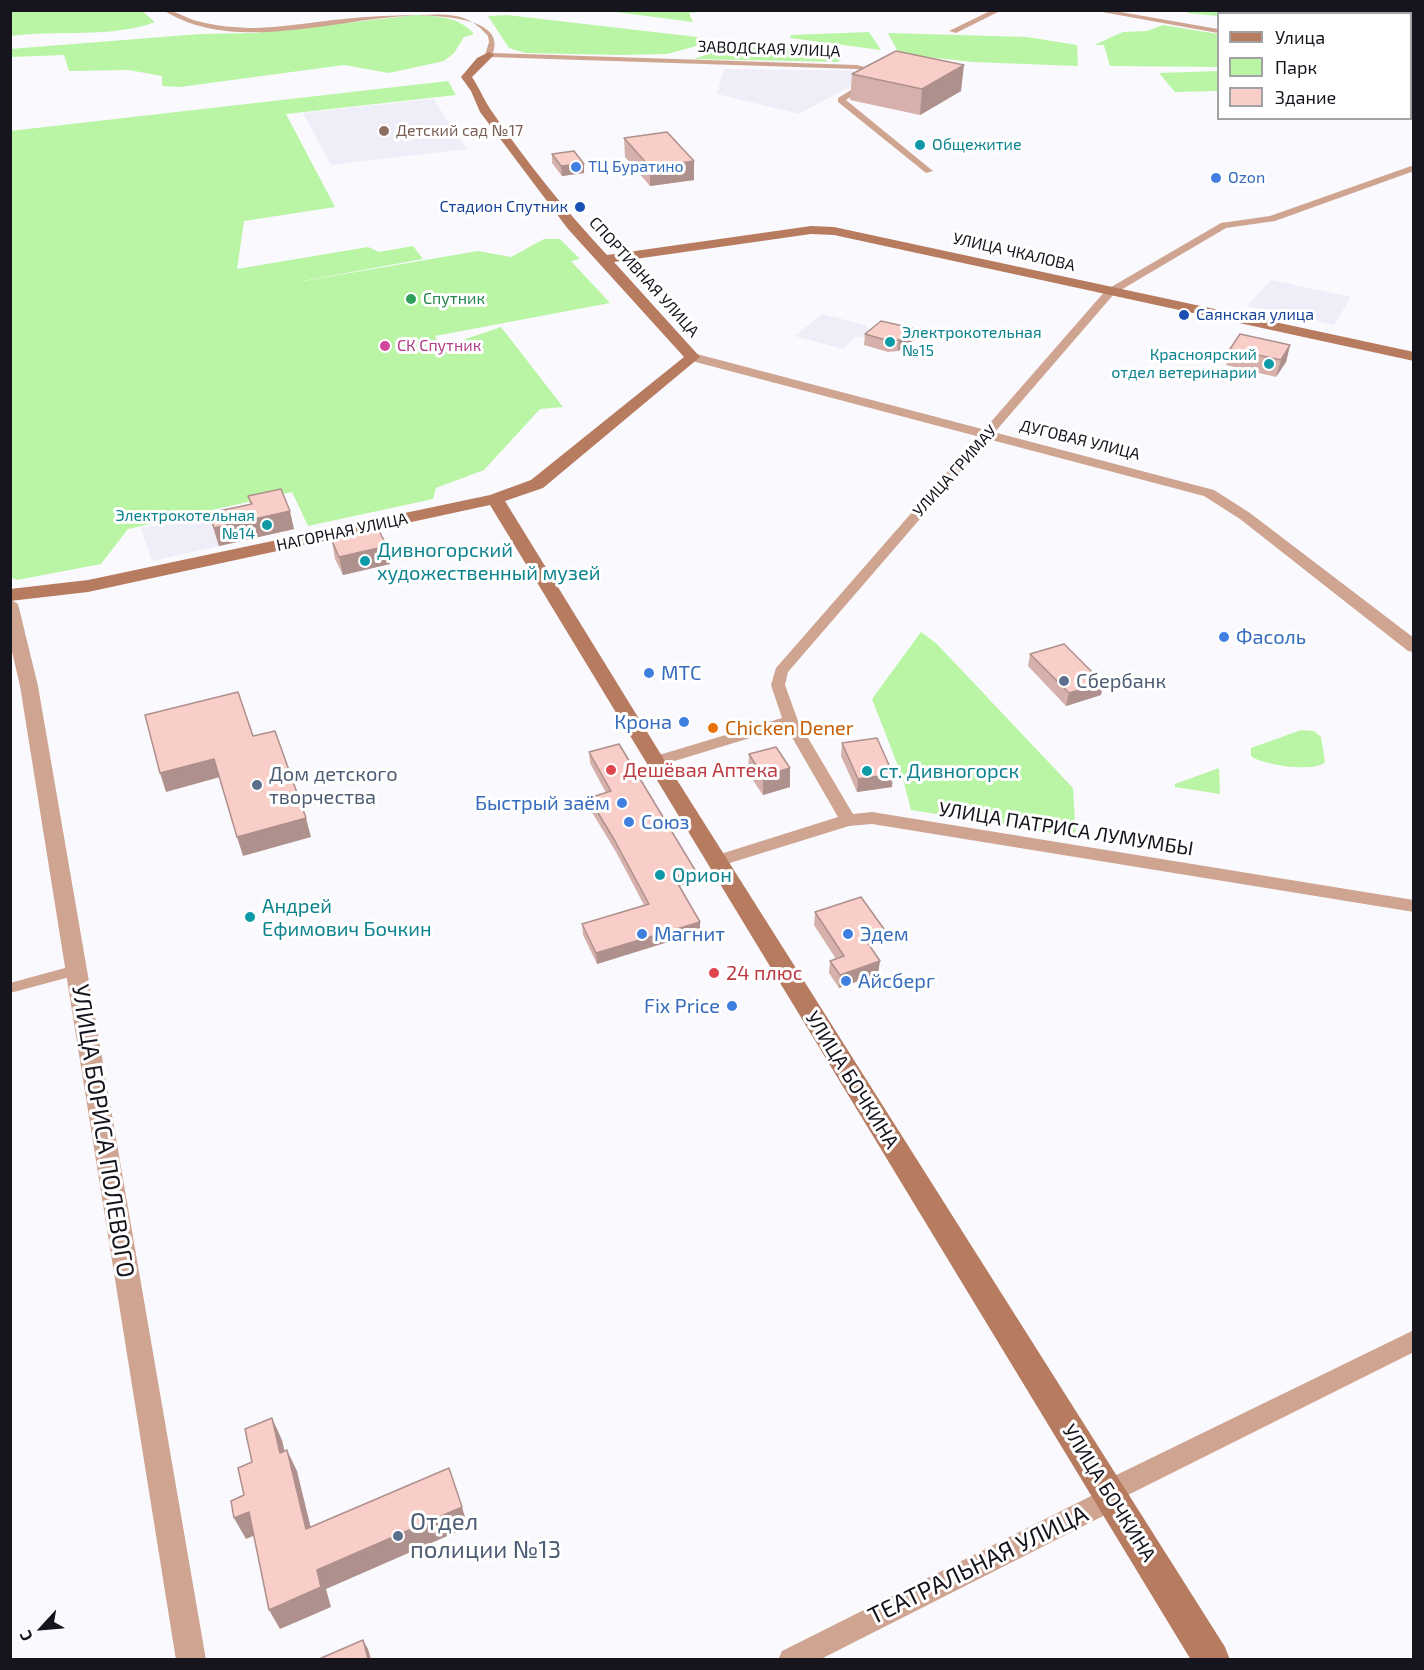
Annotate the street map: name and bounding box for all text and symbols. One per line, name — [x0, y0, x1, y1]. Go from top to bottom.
legend — [1217, 12, 1412, 120]
text: Улица — [1275, 26, 1325, 48]
street label: ЗАВОДСКАЯ УЛИЦА — [697, 37, 841, 61]
text: Парк — [1275, 56, 1317, 78]
text: Здание — [1275, 86, 1336, 108]
place label: Детский сад №17 — [396, 121, 523, 141]
marker: Детский сад №17 — [377, 124, 391, 138]
place label: Общежитие — [932, 135, 1022, 155]
marker: Общежитие — [913, 138, 927, 152]
place label: ТЦ Буратино — [588, 157, 684, 177]
marker: ТЦ Буратино — [569, 160, 583, 174]
place label: Ozon — [1228, 168, 1265, 188]
marker: Ozon — [1209, 171, 1223, 185]
place label: Стадион Спутник — [439, 197, 568, 217]
marker: Стадион Спутник — [573, 200, 587, 214]
street label: СПОРТИВНАЯ УЛИЦА — [585, 213, 703, 341]
street label: УЛИЦА ЧКАЛОВА — [951, 229, 1077, 275]
place label: Спутник — [423, 289, 485, 309]
marker: Спутник — [404, 292, 418, 306]
place label: Саянская улица — [1196, 305, 1314, 325]
marker: Саянская улица — [1177, 308, 1191, 322]
place label: Электрокотельная №15 — [902, 323, 1042, 361]
marker: Электрокотельная №15 — [883, 335, 897, 349]
place label: СК Спутник — [397, 336, 481, 356]
marker: СК Спутник — [378, 339, 392, 353]
place label: Красноярский отдел ветеринарии — [1111, 345, 1257, 383]
marker: Красноярский отдел ветеринарии — [1262, 357, 1276, 371]
street label: ДУГОВАЯ УЛИЦА — [1018, 416, 1142, 464]
street label: УЛИЦА ГРИМАУ — [909, 421, 1001, 521]
place label: Электрокотельная №14 — [115, 506, 255, 544]
street label: НАГОРНАЯ УЛИЦА — [275, 509, 409, 555]
marker: Электрокотельная №14 — [260, 518, 274, 532]
place label: Дивногорский художественный музей — [377, 538, 600, 585]
marker: Дивногорский художественный музей — [358, 554, 372, 568]
place label: Фасоль — [1236, 625, 1306, 649]
marker: Фасоль — [1217, 630, 1231, 644]
place label: МТС — [661, 661, 701, 685]
marker: МТС — [642, 666, 656, 680]
place label: Сбербанк — [1076, 669, 1166, 693]
marker: Сбербанк — [1057, 674, 1071, 688]
place label: Крона — [614, 710, 672, 734]
marker: Крона — [677, 715, 691, 729]
place label: Chicken Dener — [725, 716, 854, 740]
marker: Chicken Dener — [706, 721, 720, 735]
place label: Дешёвая Аптека — [623, 758, 778, 782]
place label: ст. Дивногорск — [879, 759, 1019, 783]
place label: Дом детского творчества — [269, 762, 398, 809]
marker: Дешёвая Аптека — [604, 763, 618, 777]
marker: ст. Дивногорск — [860, 764, 874, 778]
marker: Дом детского творчества — [250, 778, 264, 792]
place label: Быстрый заём — [475, 791, 610, 815]
marker: Быстрый заём — [615, 796, 629, 810]
street label: УЛИЦА ПАТРИСА ЛУМУМБЫ — [937, 797, 1195, 861]
place label: Союз — [641, 810, 689, 834]
marker: Союз — [622, 815, 636, 829]
place label: Орион — [672, 863, 732, 887]
marker: Орион — [653, 868, 667, 882]
place label: Андрей Ефимович Бочкин — [262, 894, 432, 941]
marker: Андрей Ефимович Бочкин — [243, 910, 257, 924]
place label: Магнит — [654, 922, 725, 946]
place label: Эдем — [860, 922, 909, 946]
marker: Магнит — [635, 927, 649, 941]
marker: Эдем — [841, 927, 855, 941]
place label: 24 плюс — [726, 961, 802, 985]
marker: 24 плюс — [707, 966, 721, 980]
place label: Айсберг — [858, 969, 935, 993]
marker: Айсберг — [839, 974, 853, 988]
street label: УЛИЦА БОРИСА ПОЛЕВОГО — [66, 982, 140, 1280]
place label: Fix Price — [644, 994, 720, 1018]
marker: Fix Price — [725, 999, 739, 1013]
street label: УЛИЦА БОЧКИНА — [800, 1007, 904, 1153]
street label: УЛИЦА БОЧКИНА — [1057, 1420, 1161, 1566]
street label: ТЕАТРАЛЬНАЯ УЛИЦА — [863, 1499, 1093, 1631]
place label: Отдел полиции №13 — [410, 1508, 561, 1564]
marker: Отдел полиции №13 — [391, 1529, 405, 1543]
north arrow — [12, 1598, 72, 1658]
text: С — [15, 1628, 36, 1645]

